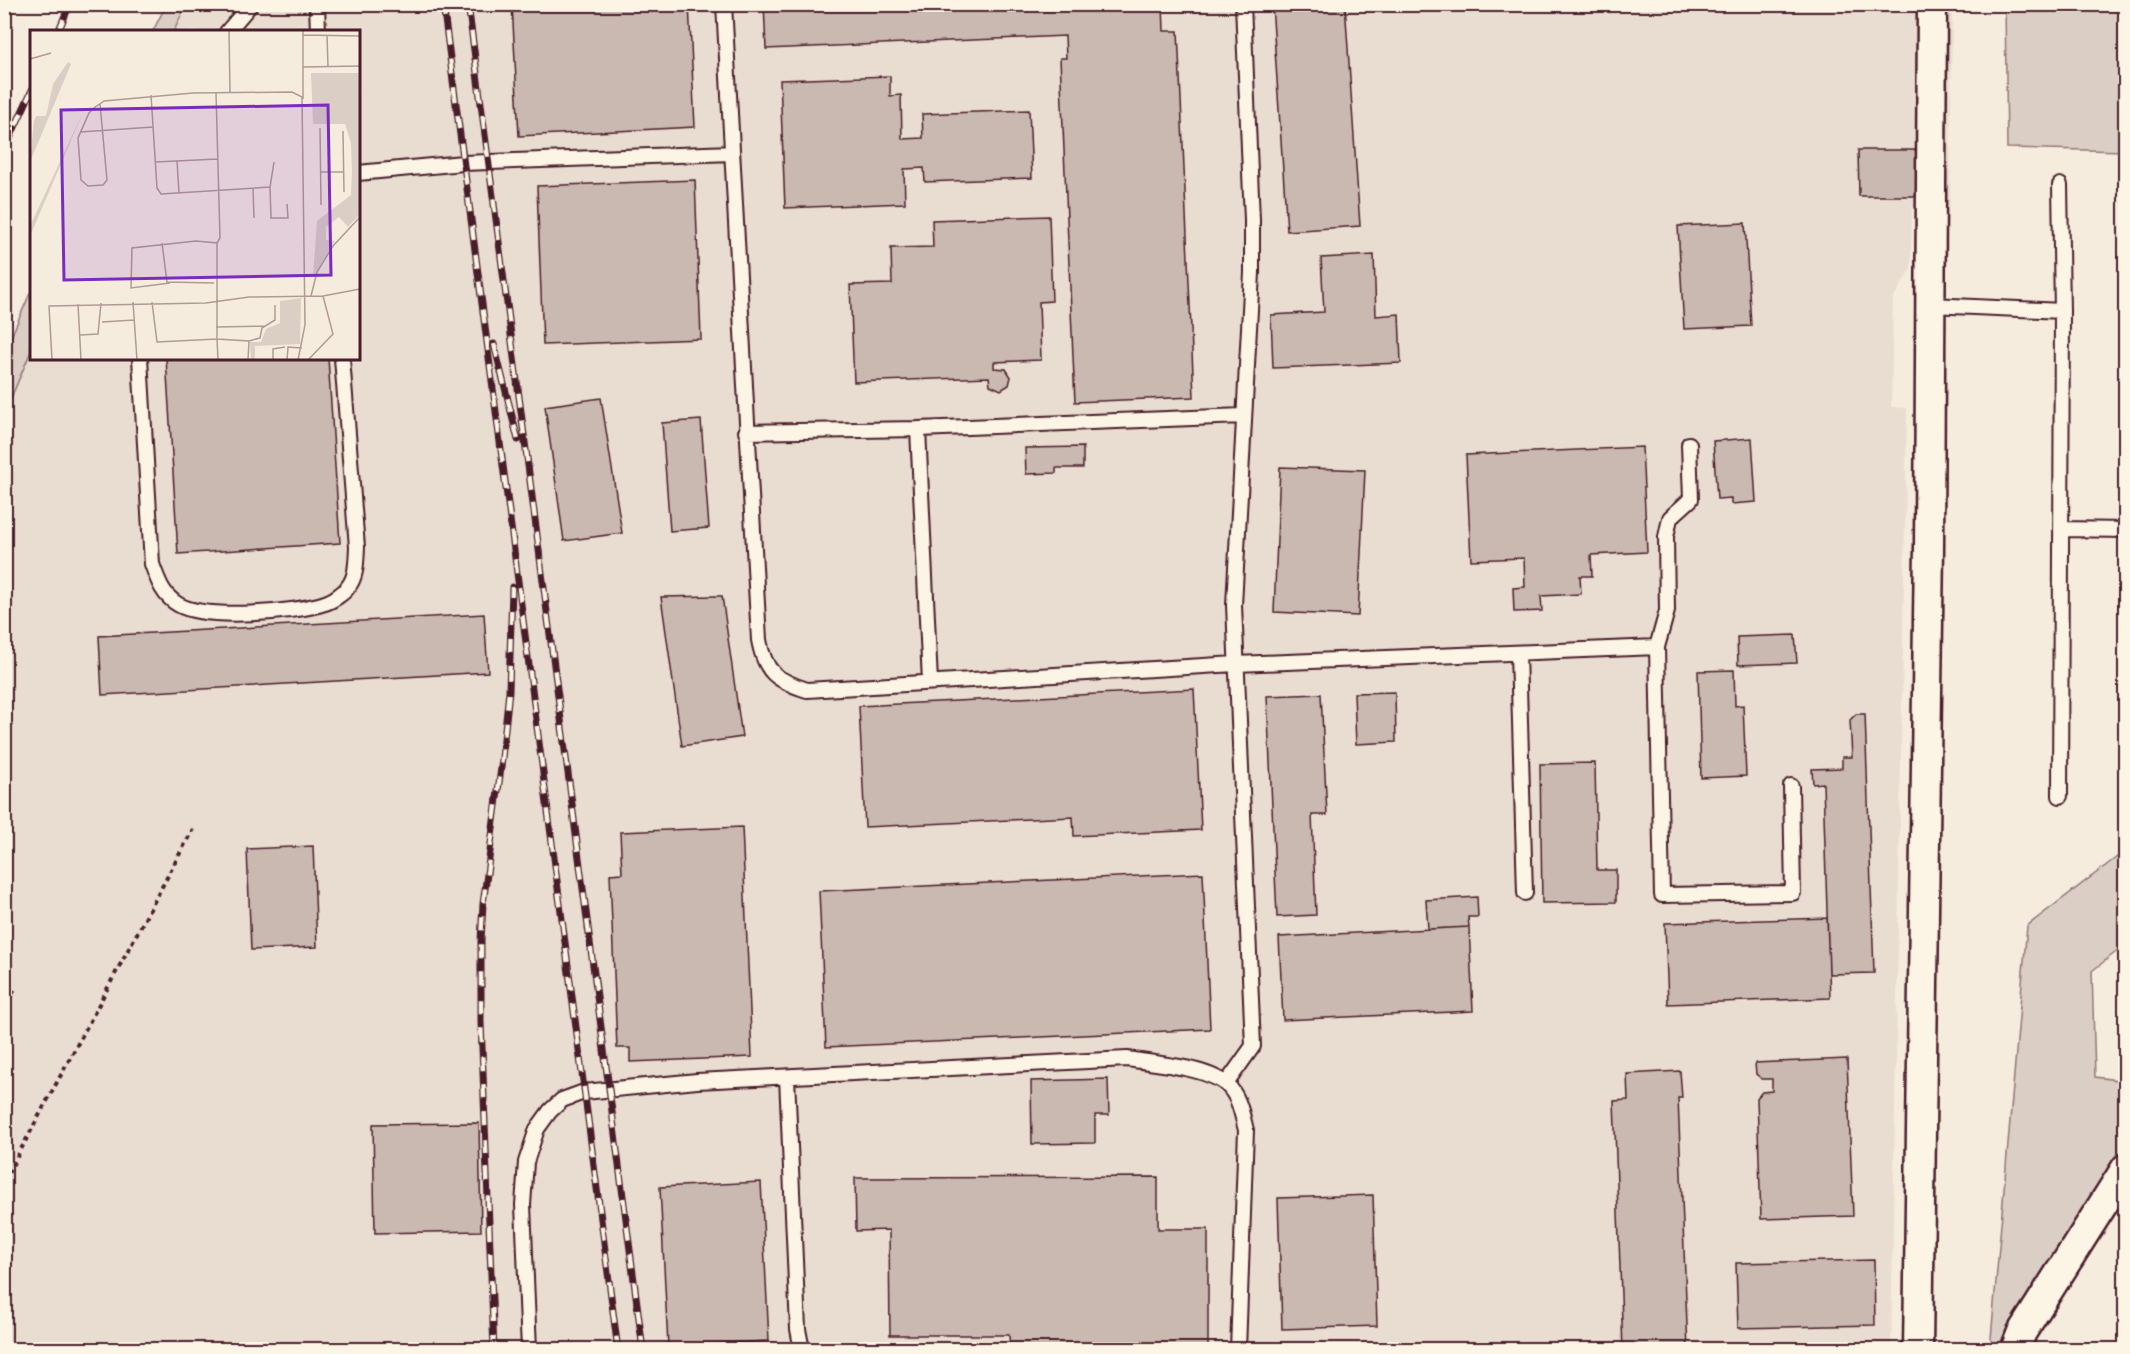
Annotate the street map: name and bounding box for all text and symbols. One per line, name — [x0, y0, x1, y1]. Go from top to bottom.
inset map — [30, 30, 360, 360]

